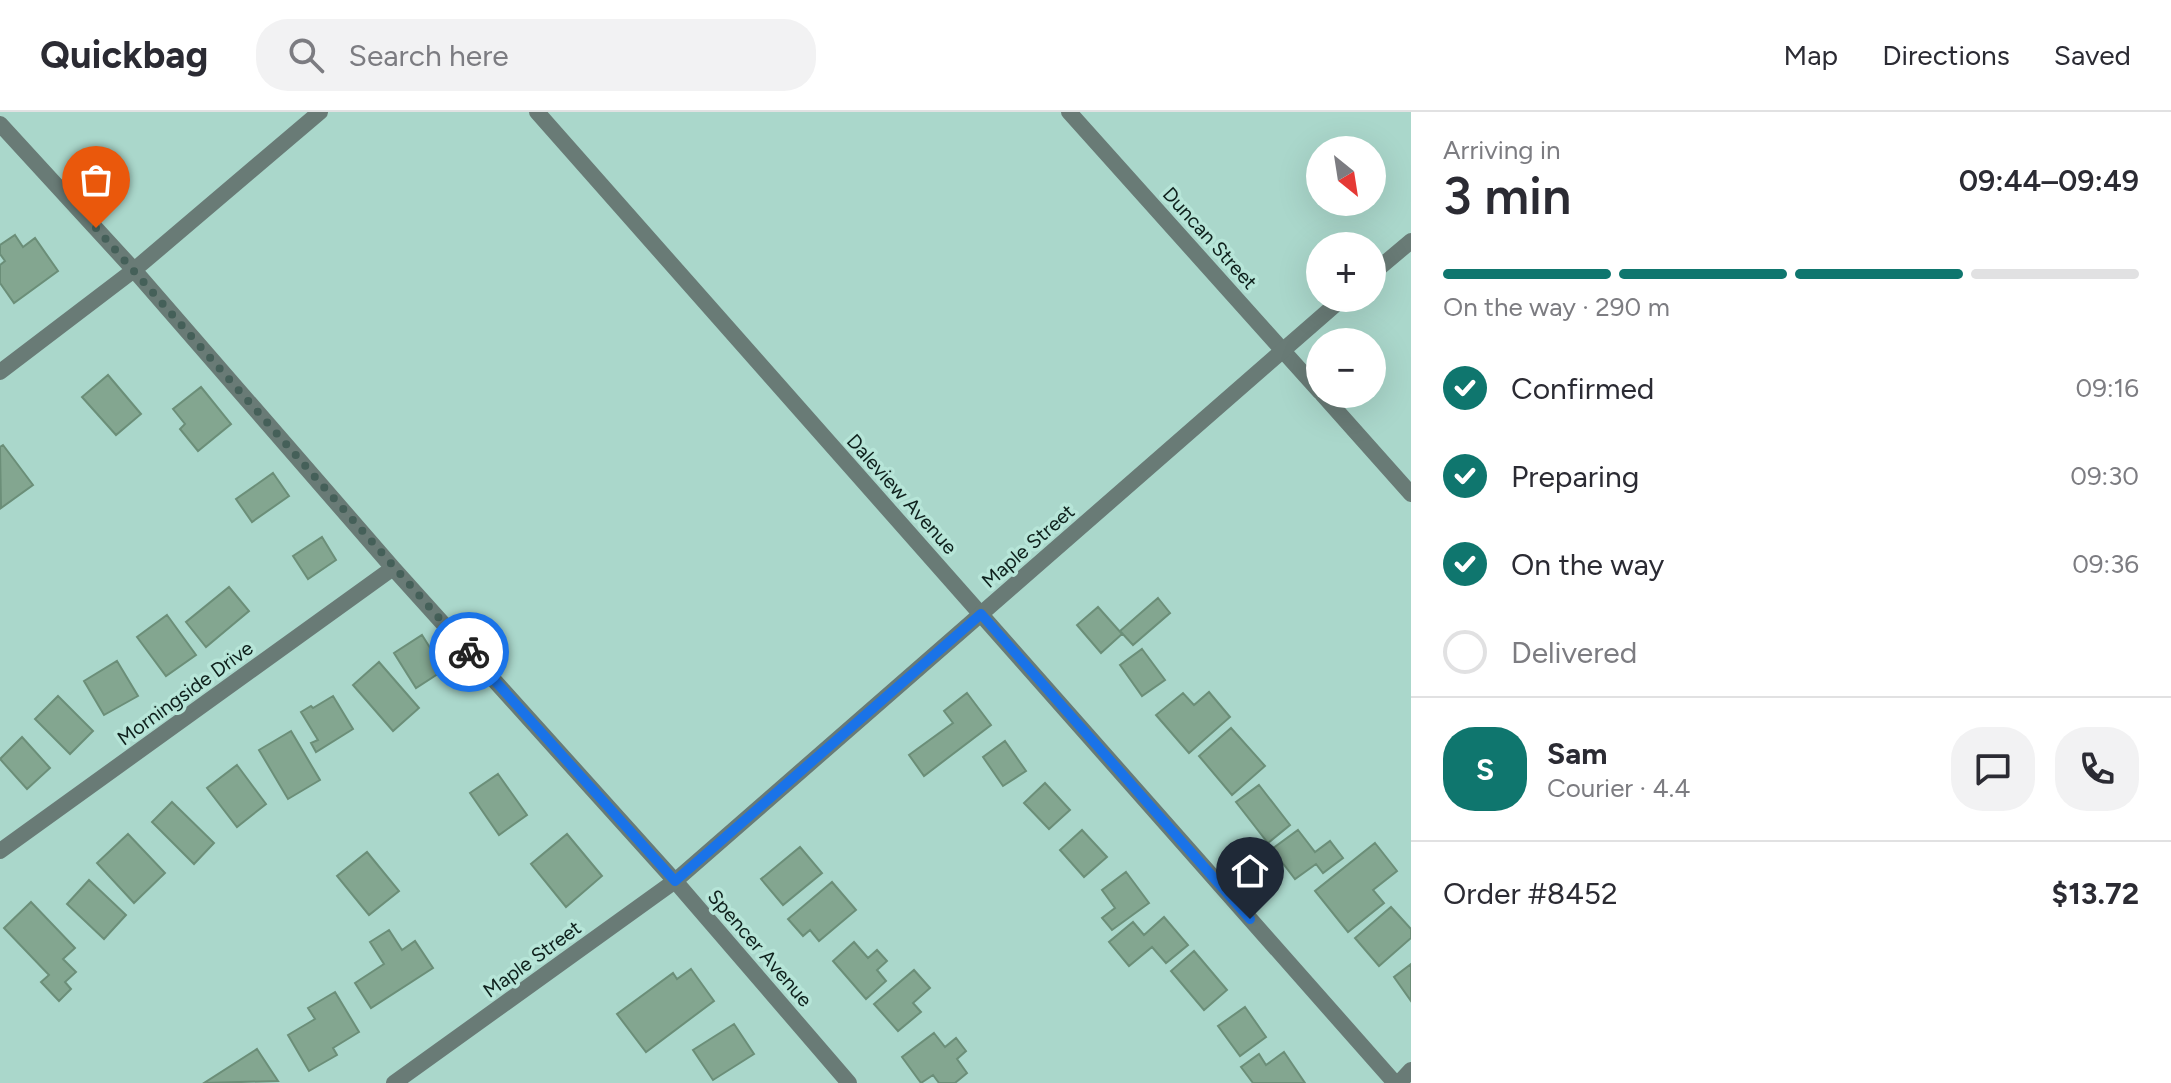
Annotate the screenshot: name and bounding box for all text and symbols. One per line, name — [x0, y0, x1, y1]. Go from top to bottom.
search box — [256, 19, 816, 91]
text: Quickbag — [40, 32, 208, 78]
icon: search — [284, 33, 328, 77]
text: Search here — [348, 37, 509, 74]
text: Map — [1784, 38, 1838, 72]
text: Directions — [1882, 38, 2010, 72]
text: Saved — [2054, 38, 2131, 72]
text: Arriving in — [1443, 134, 1561, 166]
north arrow — [1306, 136, 1386, 216]
map controls — [1306, 136, 1386, 408]
pin — [62, 146, 130, 228]
icon: bag — [74, 158, 118, 202]
text: 09:44–09:49 — [1959, 162, 2139, 199]
text: 3 min — [1443, 165, 1571, 227]
street label: Duncan Street — [1158, 182, 1262, 294]
button: + — [1306, 232, 1386, 312]
text: On the way · 290 m — [1443, 291, 1670, 323]
button: − — [1306, 328, 1386, 408]
icon: check — [1443, 366, 1487, 410]
text: Confirmed — [1511, 370, 1654, 407]
text: 09:16 — [2076, 372, 2139, 404]
street label: Daleview Avenue — [842, 429, 962, 559]
icon: check — [1443, 454, 1487, 498]
text: Preparing — [1511, 458, 1639, 495]
text: 09:30 — [2070, 460, 2139, 492]
street label: Maple Street — [977, 499, 1079, 593]
icon: check — [1443, 542, 1487, 586]
text: On the way — [1511, 546, 1664, 583]
text: 09:36 — [2072, 548, 2139, 580]
courier — [429, 612, 509, 692]
icon: bike — [447, 630, 491, 674]
text: Delivered — [1511, 634, 1637, 671]
street label: Morningside Drive — [113, 636, 258, 750]
button: chat — [1951, 727, 2035, 811]
button: phone — [2055, 727, 2139, 811]
text: Sam — [1547, 735, 1607, 772]
text: S — [1476, 751, 1494, 788]
text: Courier · 4.4 — [1547, 772, 1690, 804]
pin — [1216, 837, 1284, 919]
icon: home — [1228, 849, 1272, 893]
text: Order #8452 — [1443, 875, 1618, 912]
text: $13.72 — [2052, 875, 2139, 912]
street label: Spencer Avenue — [703, 885, 817, 1011]
street label: Maple Street — [478, 915, 586, 1003]

